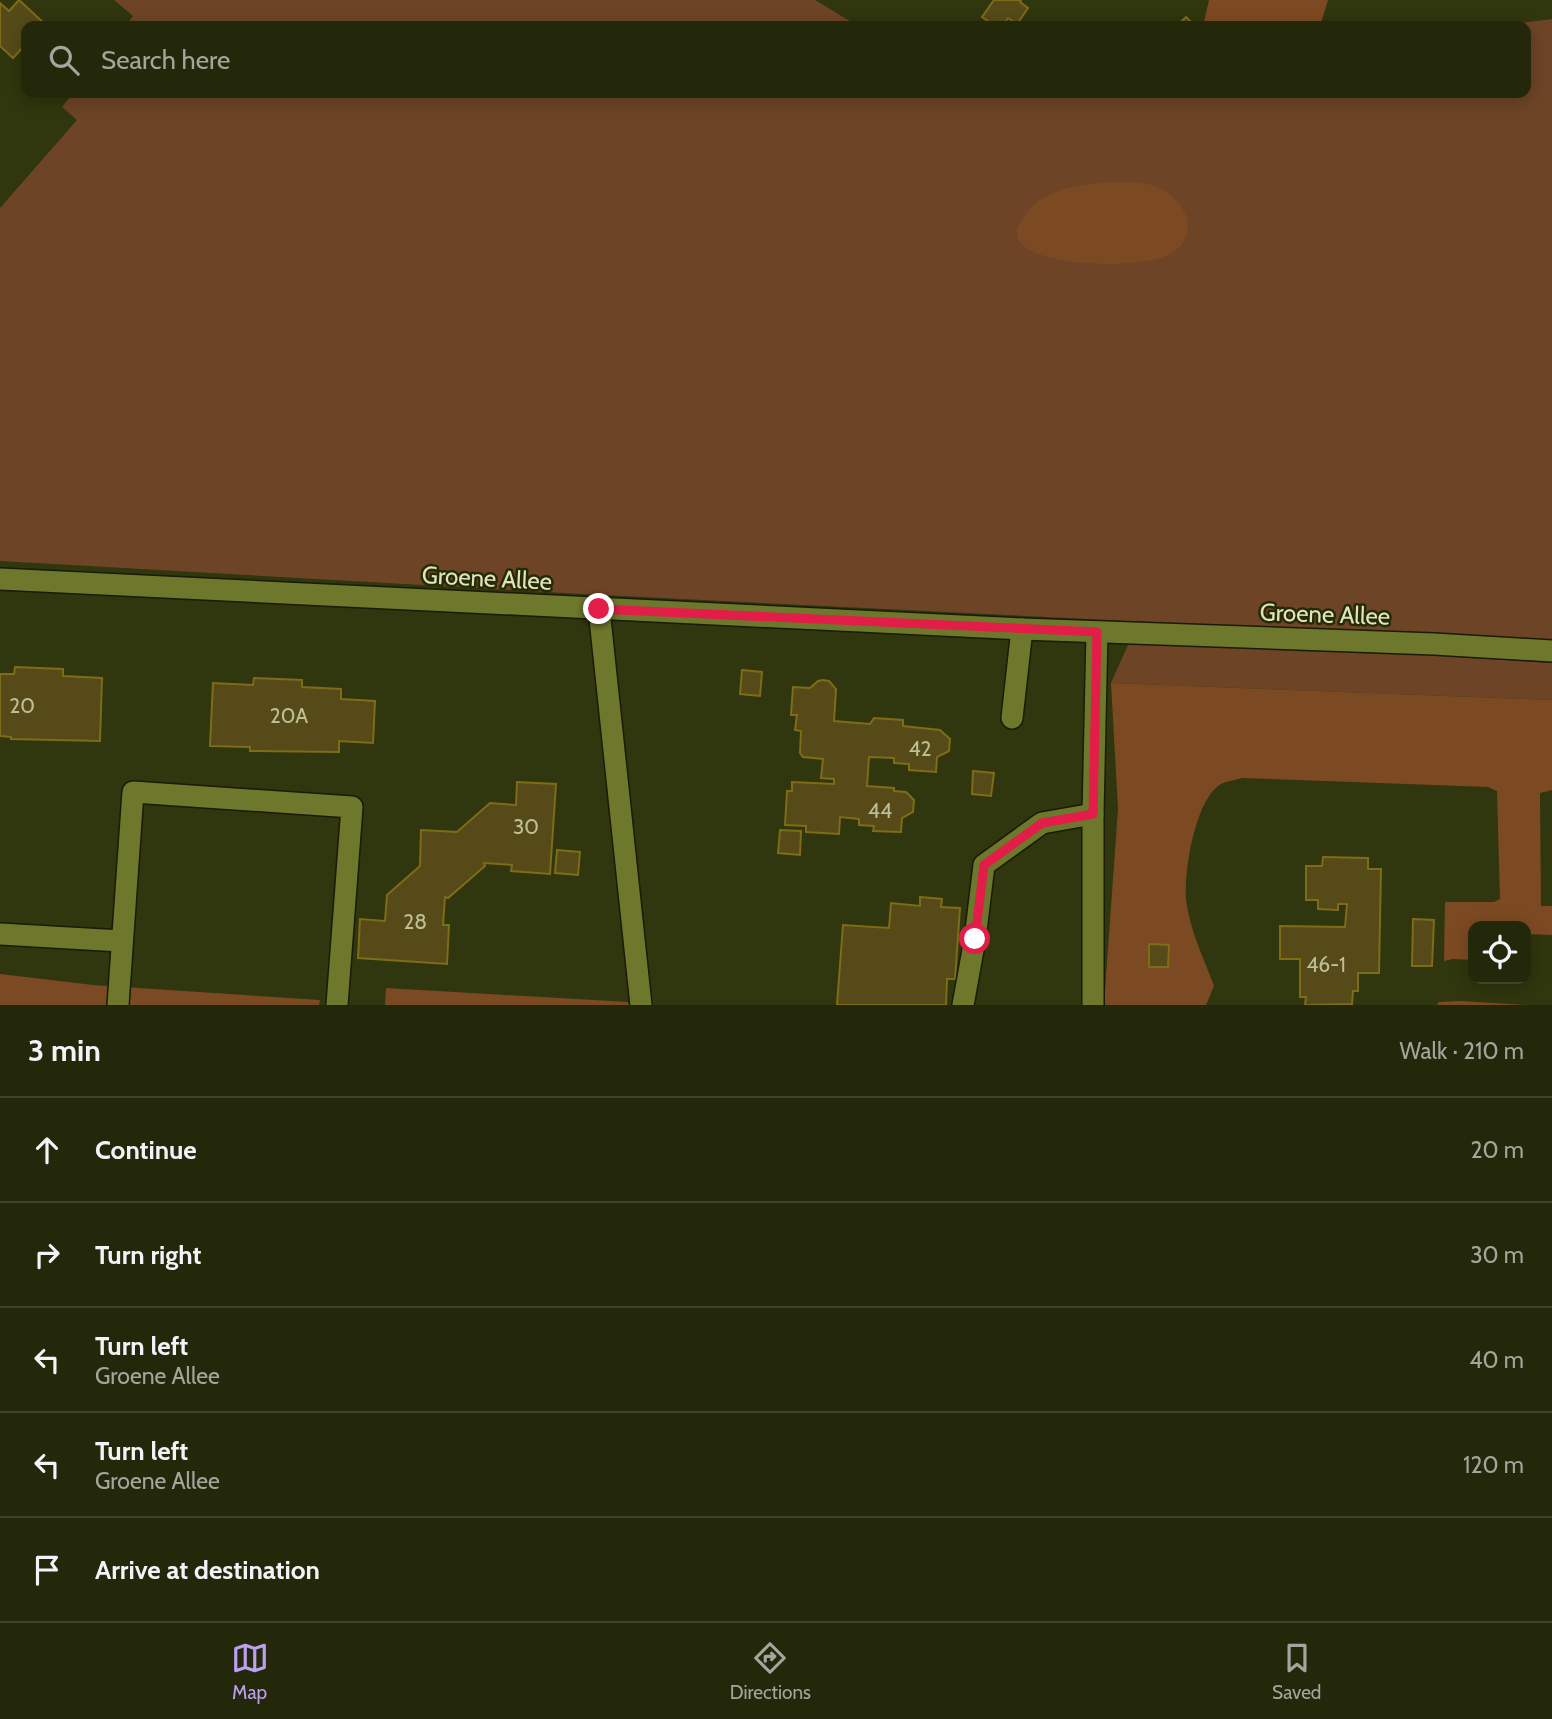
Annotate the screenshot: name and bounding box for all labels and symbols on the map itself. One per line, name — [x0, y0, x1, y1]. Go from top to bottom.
street label: Groene Allee — [421, 560, 553, 596]
route end — [583, 593, 614, 624]
street label: Groene Allee — [1259, 597, 1391, 631]
house number: 20 — [9, 693, 35, 718]
house number: 20A — [270, 703, 308, 728]
house number: 42 — [908, 736, 932, 761]
house number: 44 — [868, 798, 892, 823]
house number: 30 — [513, 814, 539, 839]
house number: 28 — [403, 909, 427, 934]
route start — [959, 923, 990, 954]
house number: 46-1 — [1306, 952, 1346, 977]

